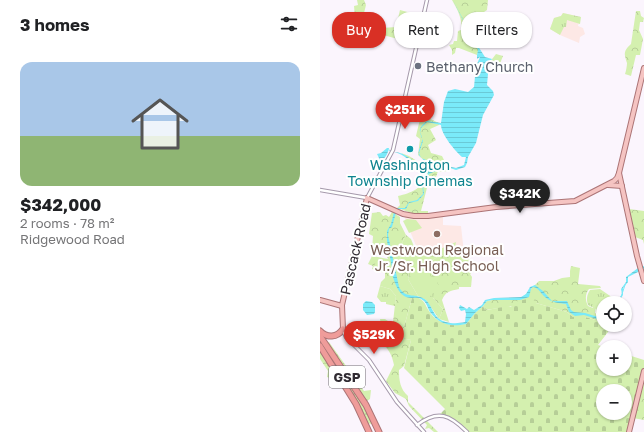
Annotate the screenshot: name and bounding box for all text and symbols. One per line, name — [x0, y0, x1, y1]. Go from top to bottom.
chip: Buy — [332, 12, 386, 48]
chip: Rent — [394, 12, 453, 48]
chip: Filters — [461, 12, 532, 48]
icon: filters — [278, 13, 300, 35]
text: 3 homes — [20, 14, 90, 35]
place label: Bethany Church — [426, 58, 533, 75]
marker: Bethany Church — [413, 61, 423, 71]
icon: home — [124, 88, 196, 160]
pin: $251K — [377, 96, 433, 130]
text: $251K — [385, 101, 425, 117]
marker: Washington Township Cinemas — [405, 144, 415, 154]
place label: Washington Township Cinemas — [347, 156, 473, 189]
pin: $342K — [492, 180, 548, 214]
text: $342K — [499, 185, 541, 201]
text: $342,000 — [20, 194, 101, 215]
street label: Pascack Road — [336, 202, 374, 296]
text: 2 rooms · 78 m² — [20, 215, 114, 231]
marker: Westwood Regional Jr./Sr. High School — [432, 229, 442, 239]
text: Ridgewood Road — [20, 231, 125, 247]
place label: Westwood Regional Jr./Sr. High School — [370, 241, 504, 274]
map controls — [596, 296, 632, 420]
button: locate — [596, 296, 632, 332]
pin: $529K — [346, 321, 402, 355]
text: $529K — [353, 326, 395, 342]
button: + — [596, 340, 632, 376]
road number: GSP — [329, 366, 365, 388]
button: − — [596, 384, 632, 420]

